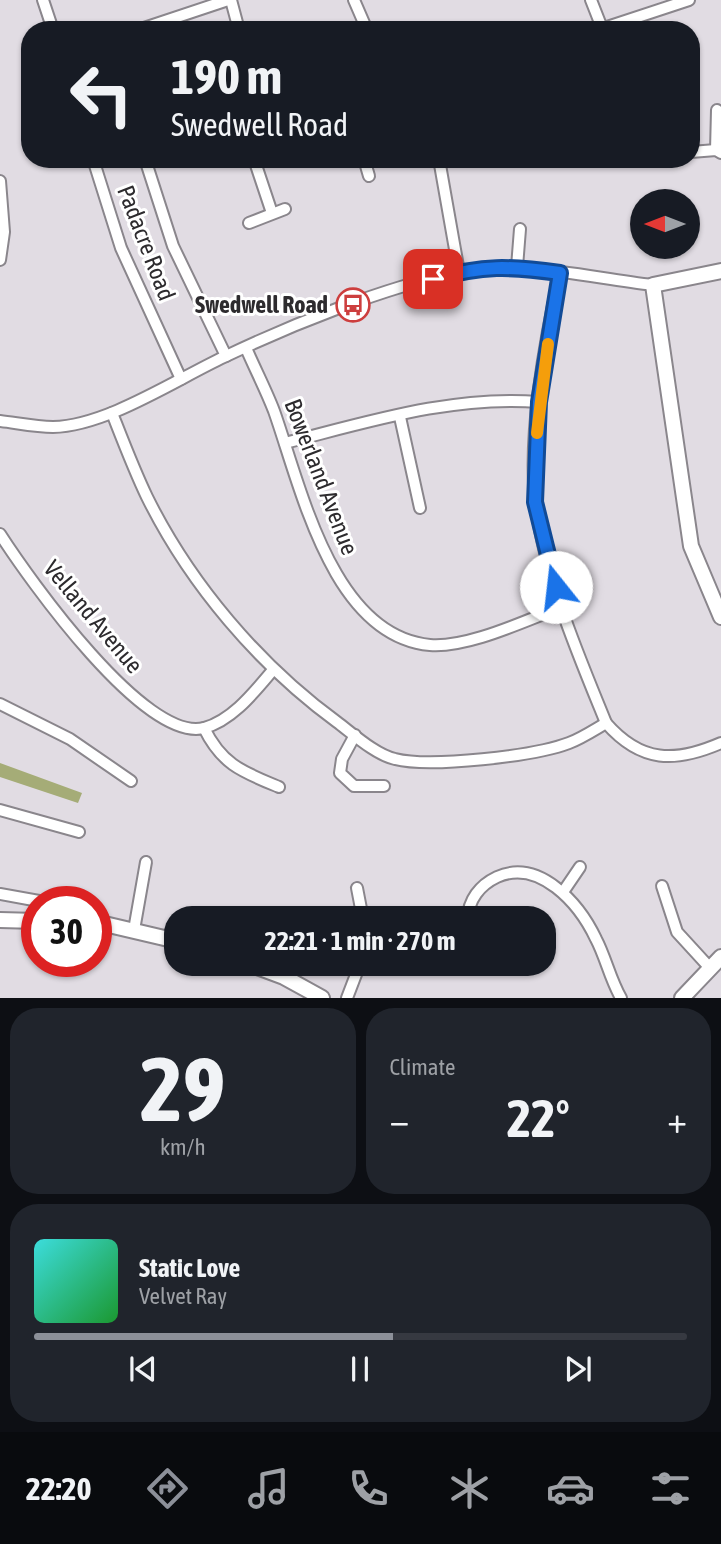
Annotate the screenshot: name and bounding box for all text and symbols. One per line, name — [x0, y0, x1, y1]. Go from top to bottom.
text: 190 m — [171, 48, 282, 104]
icon: left — [56, 49, 147, 140]
text: Swedwell Road — [171, 106, 348, 143]
street label: Padacre Road — [112, 182, 181, 304]
north arrow — [630, 189, 700, 259]
map controls — [630, 189, 700, 259]
pin — [403, 249, 463, 309]
icon: arrive — [414, 260, 452, 298]
bus stop icon: Swedwell Road — [334, 286, 372, 324]
place label: Swedwell Road — [195, 291, 328, 318]
street label: Bowerland Avenue — [279, 395, 364, 559]
position arrow — [519, 550, 593, 624]
street label: Velland Avenue — [39, 555, 148, 678]
speed limit sign: 30 — [21, 886, 112, 977]
text: 22:21 · 1 min · 270 m — [265, 926, 455, 956]
text: 29 — [140, 1036, 226, 1140]
text: Climate — [390, 1054, 455, 1080]
text: 22° — [507, 1088, 570, 1148]
text: − — [390, 1098, 409, 1141]
text: + — [667, 1098, 687, 1141]
text: km/h — [160, 1134, 206, 1160]
text: Static Love — [139, 1253, 240, 1283]
text: Velvet Ray — [139, 1283, 227, 1309]
icon: previous — [124, 1350, 162, 1388]
icon: pause — [341, 1350, 379, 1388]
icon: next — [559, 1350, 597, 1388]
icon: directions — [143, 1464, 192, 1513]
icon: music — [244, 1464, 293, 1513]
icon: phone — [344, 1464, 393, 1513]
icon: climate — [445, 1464, 494, 1513]
icon: car — [546, 1464, 595, 1513]
icon: filters — [646, 1464, 695, 1513]
text: 22:20 — [26, 1470, 92, 1507]

